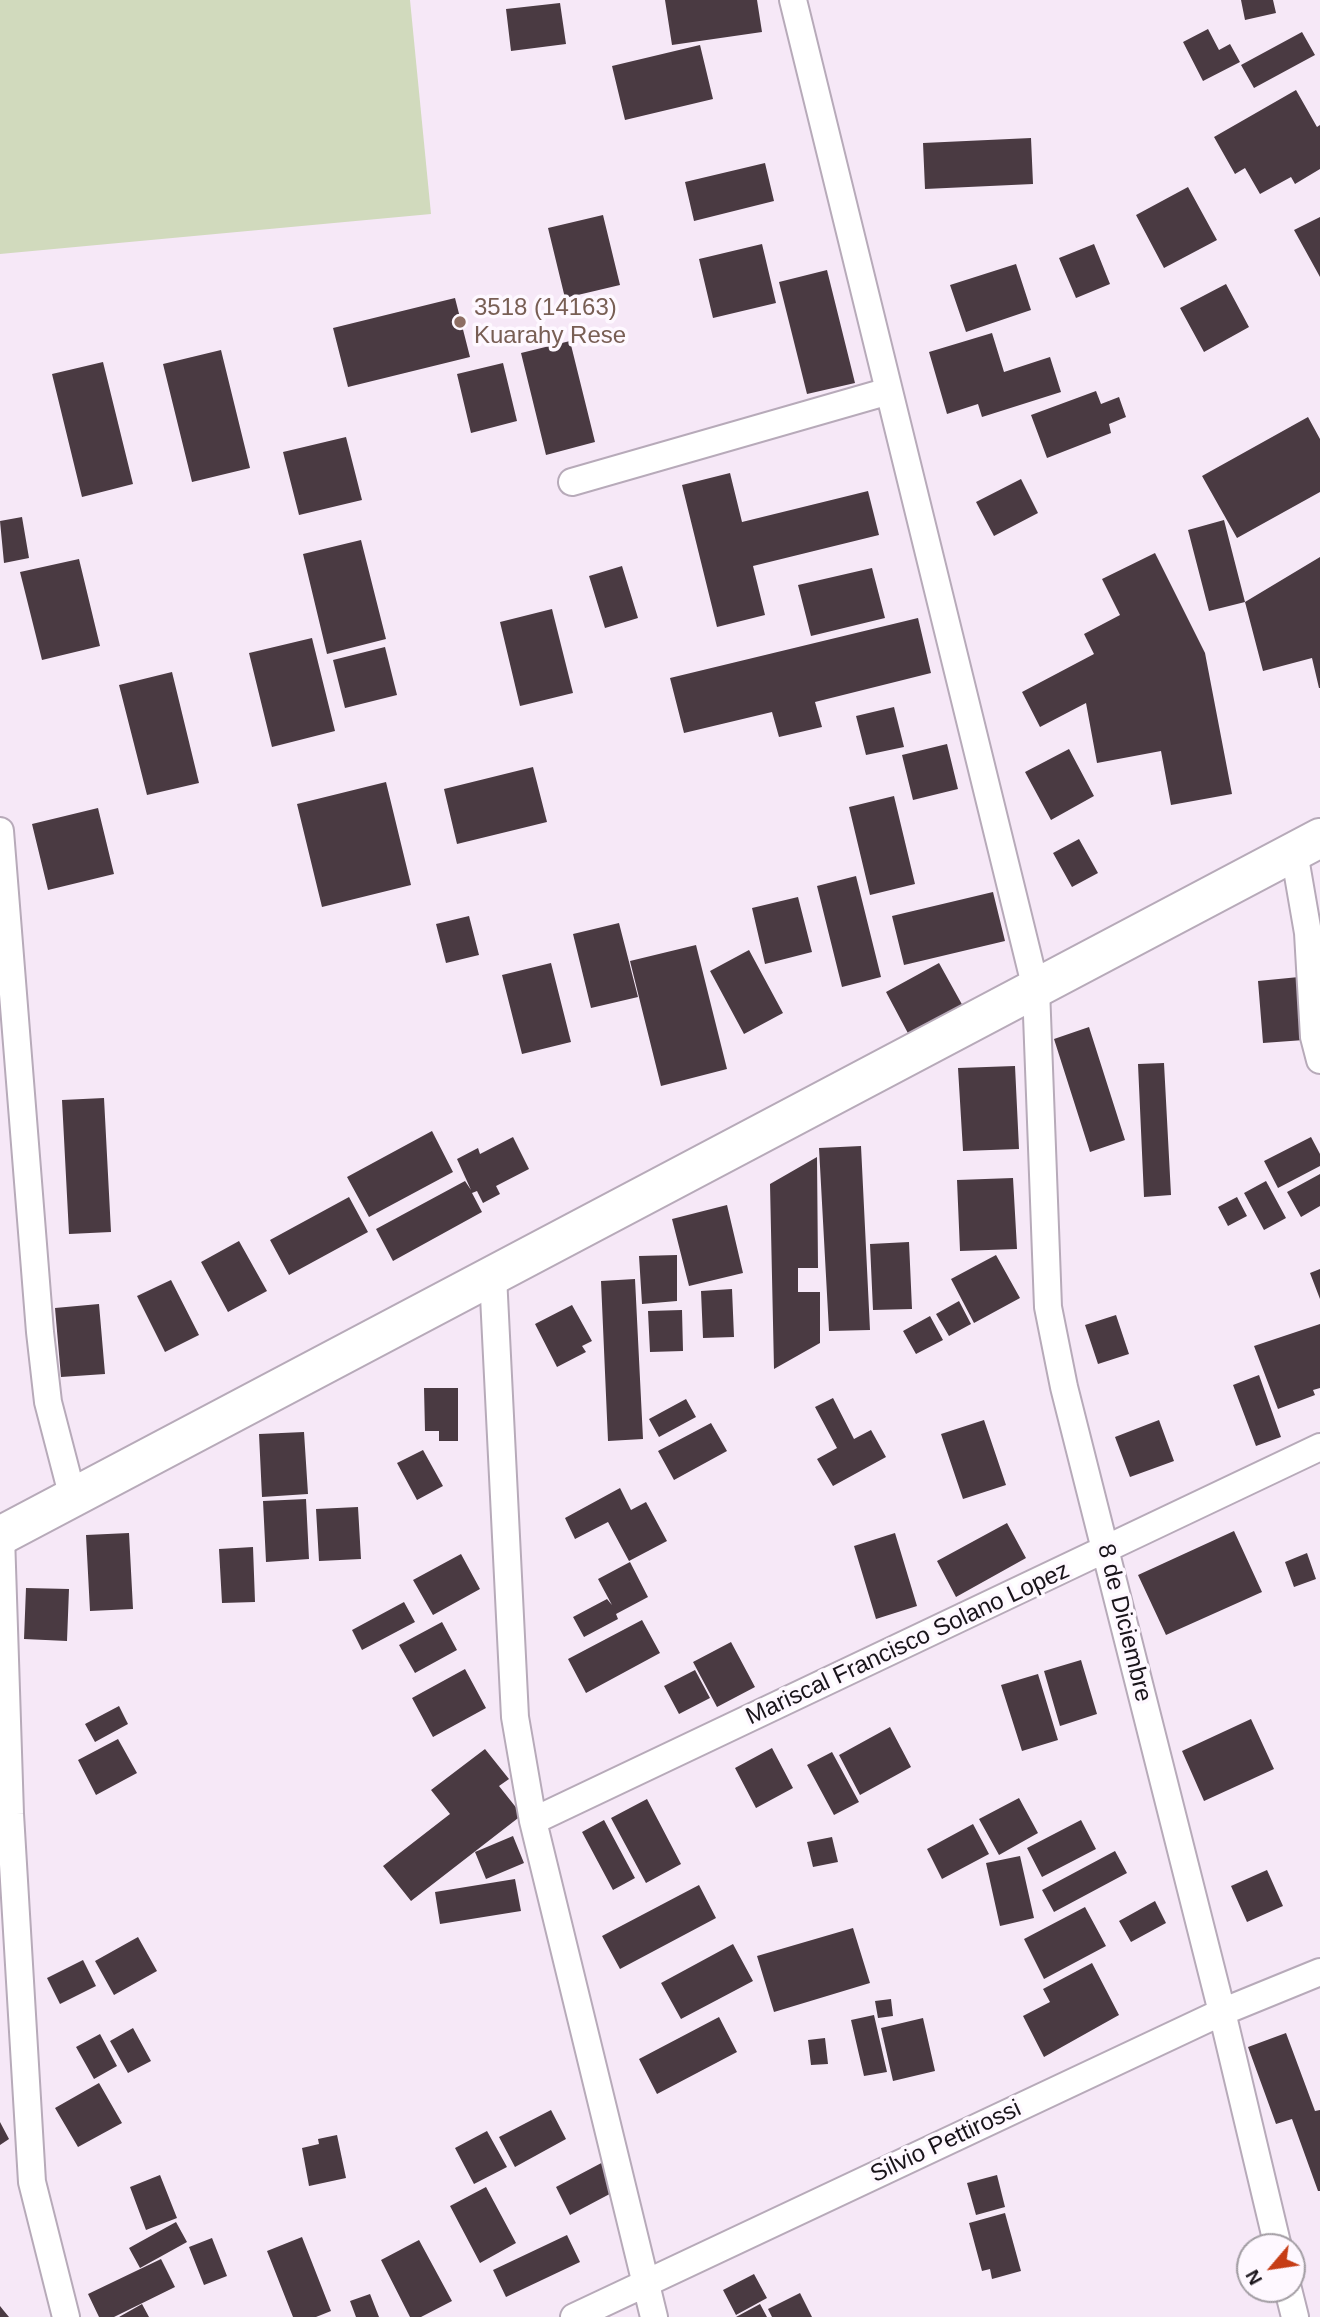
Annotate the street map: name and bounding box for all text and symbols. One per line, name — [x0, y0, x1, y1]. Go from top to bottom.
place label: 3518 (14163) Kuarahy Rese — [474, 294, 626, 350]
marker: 3518 (14163) Kuarahy Rese — [452, 314, 468, 330]
street label: 8 de Diciembre — [1091, 1541, 1157, 1705]
street label: Mariscal Francisco Solano Lopez — [742, 1556, 1074, 1732]
street label: Silvio Pettirossi — [866, 2095, 1026, 2189]
north arrow — [1236, 2233, 1306, 2303]
text: N — [1241, 2266, 1266, 2289]

